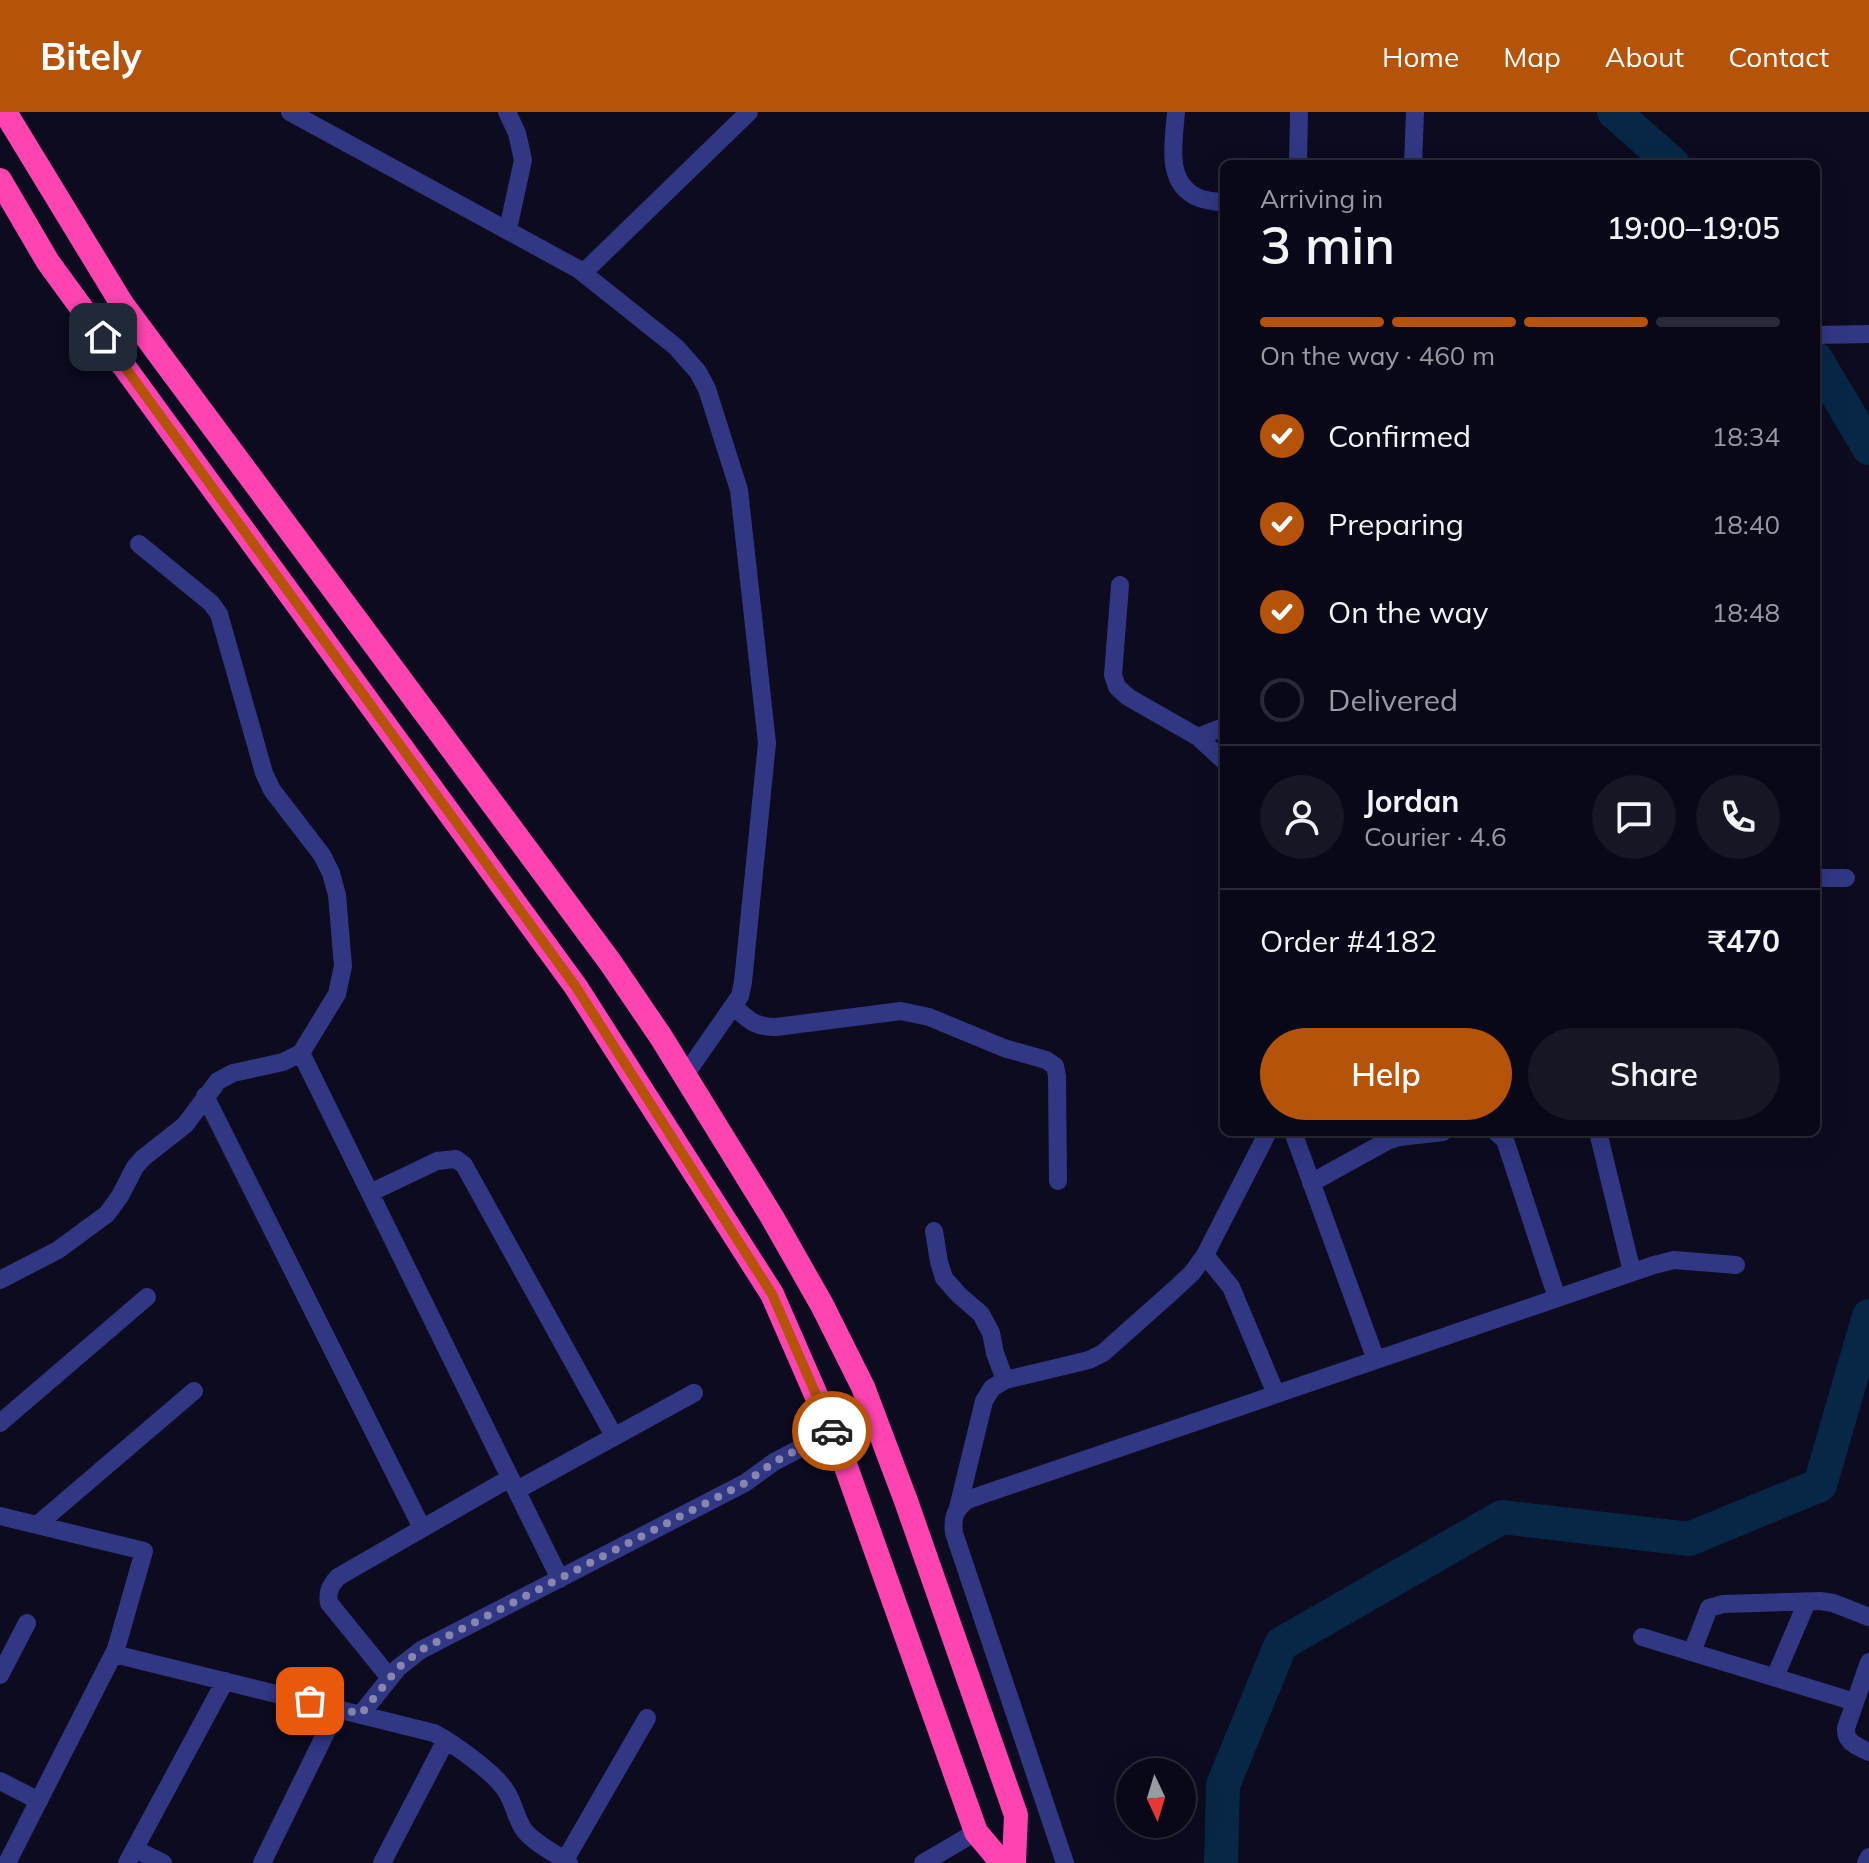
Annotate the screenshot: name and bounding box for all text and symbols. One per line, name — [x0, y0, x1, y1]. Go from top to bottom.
text: Bitely — [40, 32, 142, 80]
text: Home — [1382, 39, 1459, 74]
text: Map — [1503, 39, 1561, 74]
text: About — [1605, 39, 1684, 74]
text: Contact — [1728, 39, 1829, 74]
text: Arriving in — [1260, 182, 1383, 215]
text: 19:00–19:05 — [1607, 209, 1780, 247]
text: 3 min — [1260, 212, 1395, 277]
pin — [69, 303, 137, 371]
icon: home — [81, 315, 125, 359]
text: On the way · 460 m — [1260, 339, 1495, 372]
icon: check — [1260, 414, 1304, 458]
text: Confirmed — [1328, 417, 1471, 455]
text: 18:34 — [1712, 420, 1780, 453]
icon: check — [1260, 502, 1304, 546]
text: Preparing — [1328, 505, 1464, 543]
text: 18:40 — [1712, 508, 1780, 541]
icon: check — [1260, 590, 1304, 634]
text: On the way — [1328, 593, 1488, 631]
text: 18:48 — [1712, 596, 1780, 629]
text: Delivered — [1328, 681, 1458, 719]
button: person — [1260, 775, 1344, 859]
button: chat — [1592, 775, 1676, 859]
button: phone — [1696, 775, 1780, 859]
text: Jordan — [1364, 782, 1459, 820]
text: Courier · 4.6 — [1364, 820, 1507, 853]
text: Order #4182 — [1260, 922, 1437, 960]
text: ₹470 — [1708, 922, 1780, 960]
button: Help — [1260, 1028, 1512, 1120]
button: Share — [1528, 1028, 1780, 1120]
courier — [792, 1391, 872, 1471]
icon: car — [810, 1409, 854, 1453]
pin — [276, 1667, 344, 1735]
icon: bag — [288, 1679, 332, 1723]
north arrow — [1116, 1758, 1196, 1838]
map controls — [1116, 1758, 1196, 1838]

